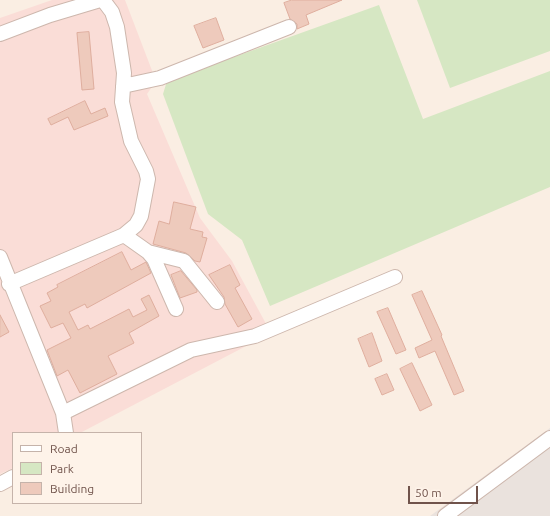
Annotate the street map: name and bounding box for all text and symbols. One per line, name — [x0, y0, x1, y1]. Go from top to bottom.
legend — [12, 432, 142, 504]
text: Road — [50, 442, 78, 455]
text: Park — [50, 462, 74, 475]
scale bar — [410, 478, 480, 504]
text: Building — [50, 482, 94, 495]
text: 50 m — [415, 486, 442, 499]

